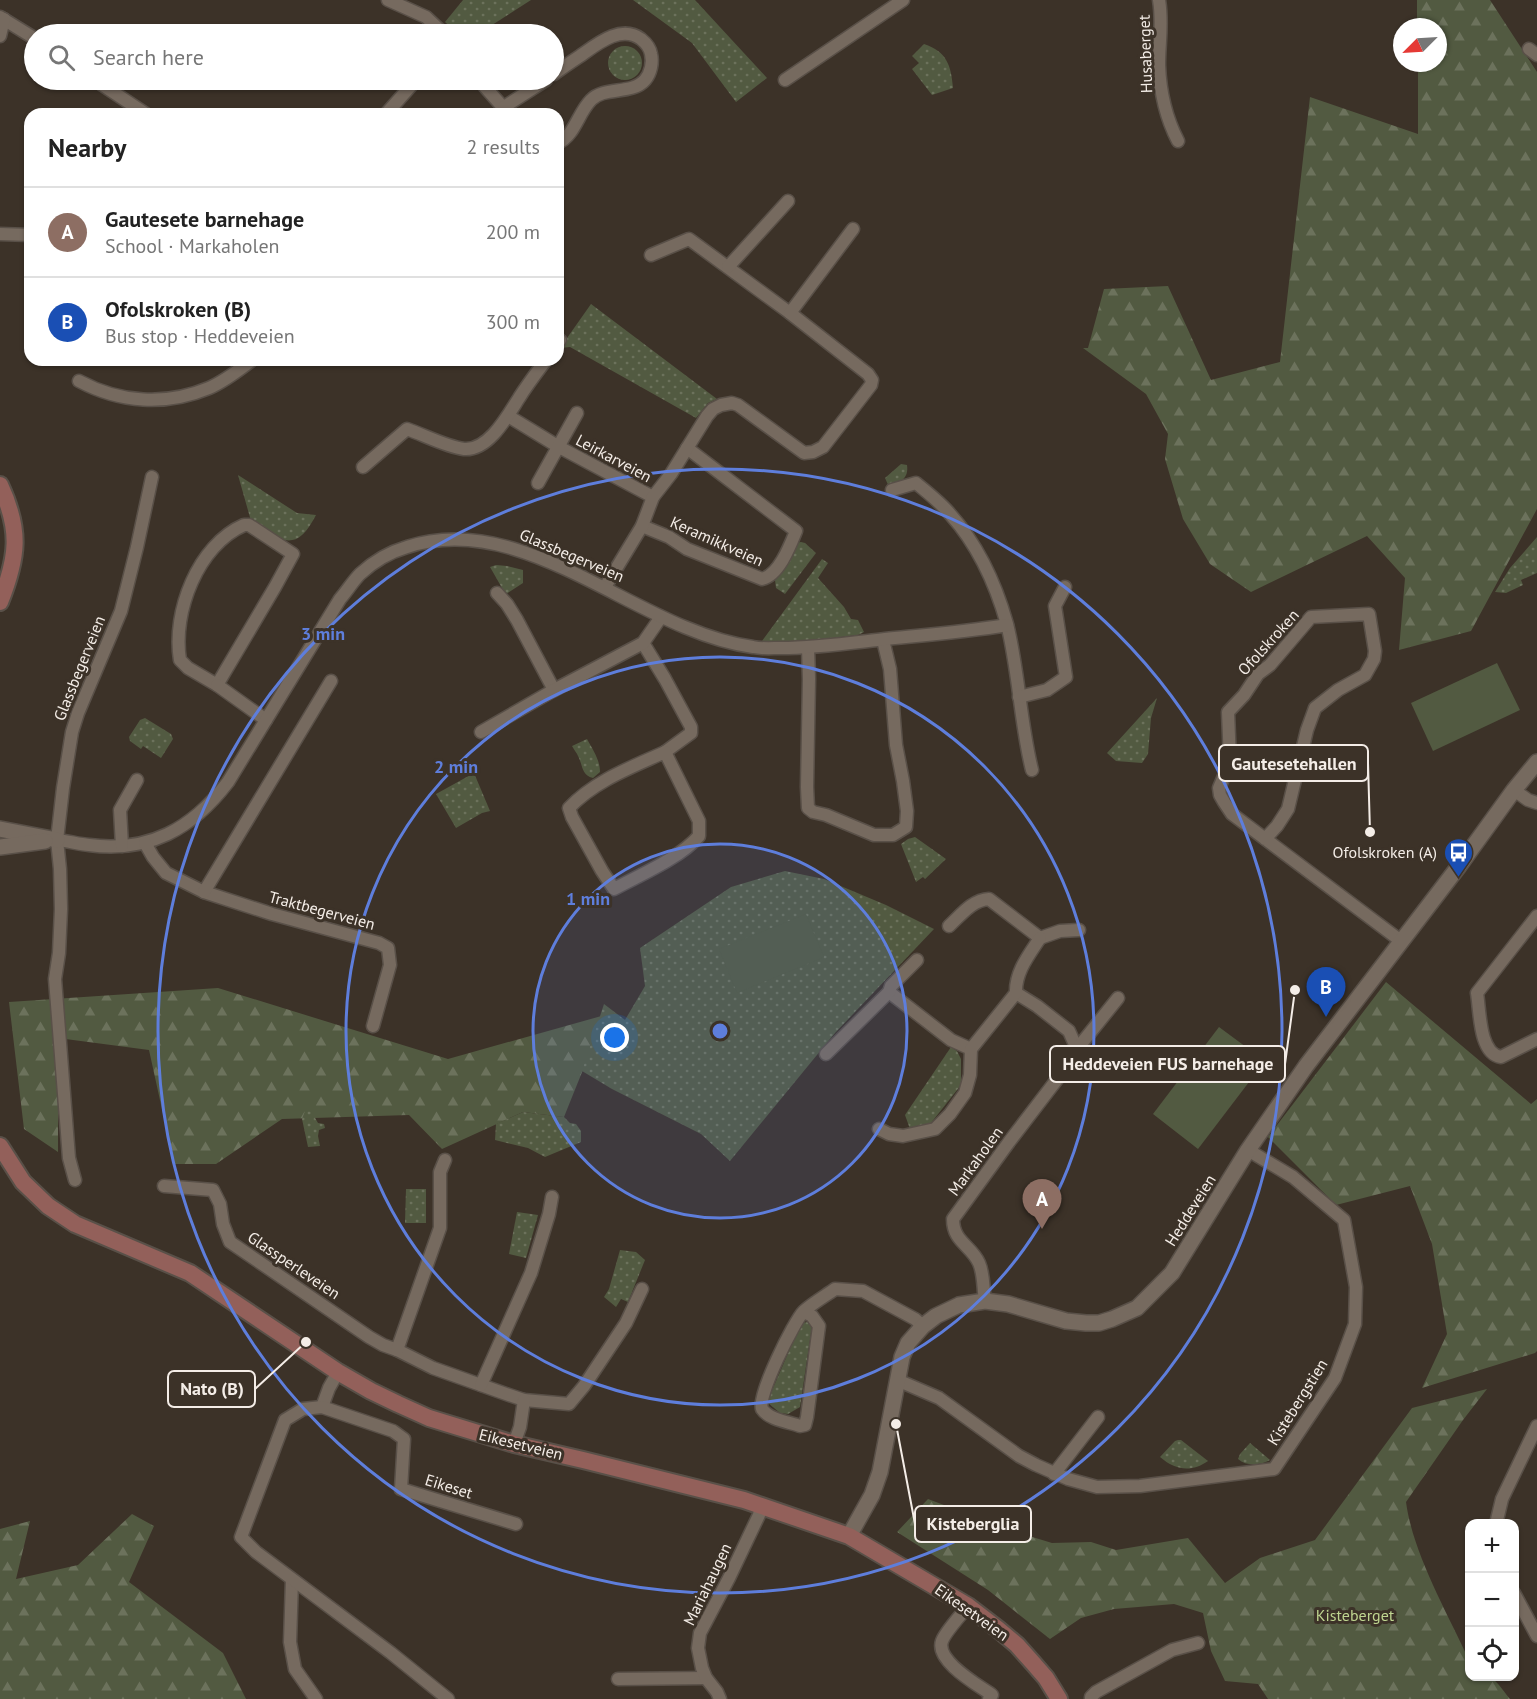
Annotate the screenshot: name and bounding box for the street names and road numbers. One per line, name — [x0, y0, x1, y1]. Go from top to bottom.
street label: Husaberget — [1134, 14, 1156, 94]
street label: Leirkarveien — [573, 430, 655, 486]
street label: Keramikkveien — [667, 512, 767, 570]
street label: Glassbegerveien — [517, 524, 627, 586]
street label: Ofolskroken — [1233, 605, 1303, 679]
street label: Glassbegerveien — [49, 613, 109, 723]
street label: Traktbegerveien — [267, 886, 377, 934]
street label: Markaholen — [943, 1123, 1007, 1199]
street label: Heddeveien — [1160, 1170, 1220, 1250]
street label: Glassperleveien — [244, 1227, 344, 1303]
street label: Kistebergstien — [1262, 1355, 1332, 1449]
street label: Eikesetveien — [477, 1424, 565, 1464]
street label: Eikeset — [423, 1469, 476, 1503]
street label: Mariahaugen — [678, 1540, 736, 1628]
street label: Eikesetveien — [931, 1579, 1013, 1645]

